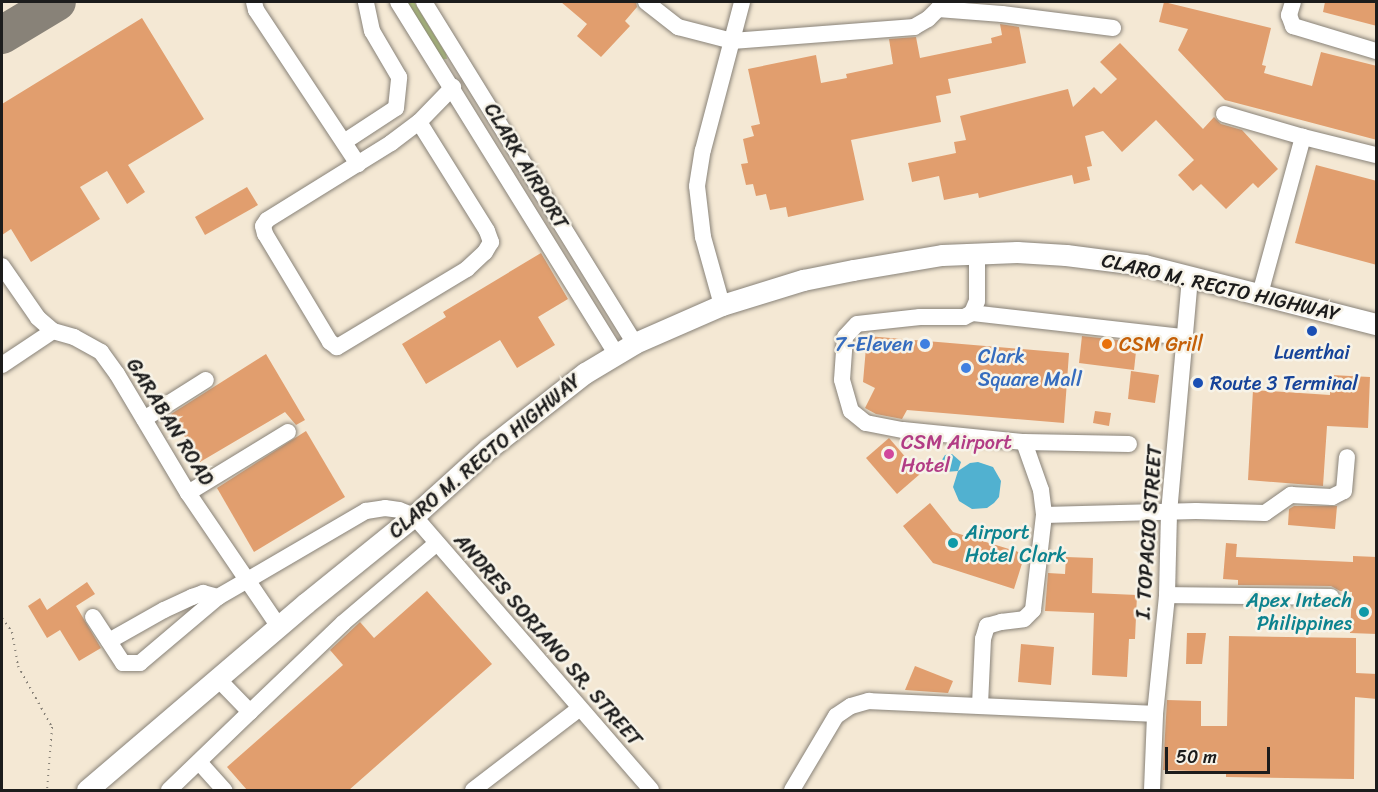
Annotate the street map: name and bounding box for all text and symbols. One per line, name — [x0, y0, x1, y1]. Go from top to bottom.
street label: CLARK AIRPORT — [479, 98, 573, 234]
street label: CLARO M. RECTO HIGHWAY — [1100, 248, 1342, 326]
marker: Luenthai — [1305, 324, 1319, 338]
place label: 7-Eleven — [835, 332, 913, 356]
place label: CSM Grill — [1119, 332, 1203, 356]
marker: 7-Eleven — [918, 337, 932, 351]
marker: CSM Grill — [1100, 337, 1114, 351]
place label: Luenthai — [1274, 340, 1350, 364]
place label: Clark Square Mall — [978, 344, 1082, 391]
street label: GARABAN ROAD — [121, 354, 219, 490]
marker: Clark Square Mall — [959, 361, 973, 375]
street label: CLARO M. RECTO HIGHWAY — [384, 369, 586, 543]
place label: Route 3 Terminal — [1210, 371, 1358, 395]
marker: Route 3 Terminal — [1191, 376, 1205, 390]
place label: CSM Airport Hotel — [901, 430, 1012, 477]
street label: I. TOPACIO STREET — [1131, 445, 1167, 619]
marker: CSM Airport Hotel — [882, 447, 896, 461]
place label: Airport Hotel Clark — [965, 520, 1066, 567]
street label: ANDRES SORIANO SR. STREET — [449, 529, 647, 751]
marker: Airport Hotel Clark — [946, 536, 960, 550]
place label: Apex Intech Philippines — [1244, 588, 1352, 635]
marker: Apex Intech Philippines — [1357, 605, 1371, 619]
scale bar — [1168, 735, 1273, 773]
text: 50 m — [1176, 741, 1217, 773]

